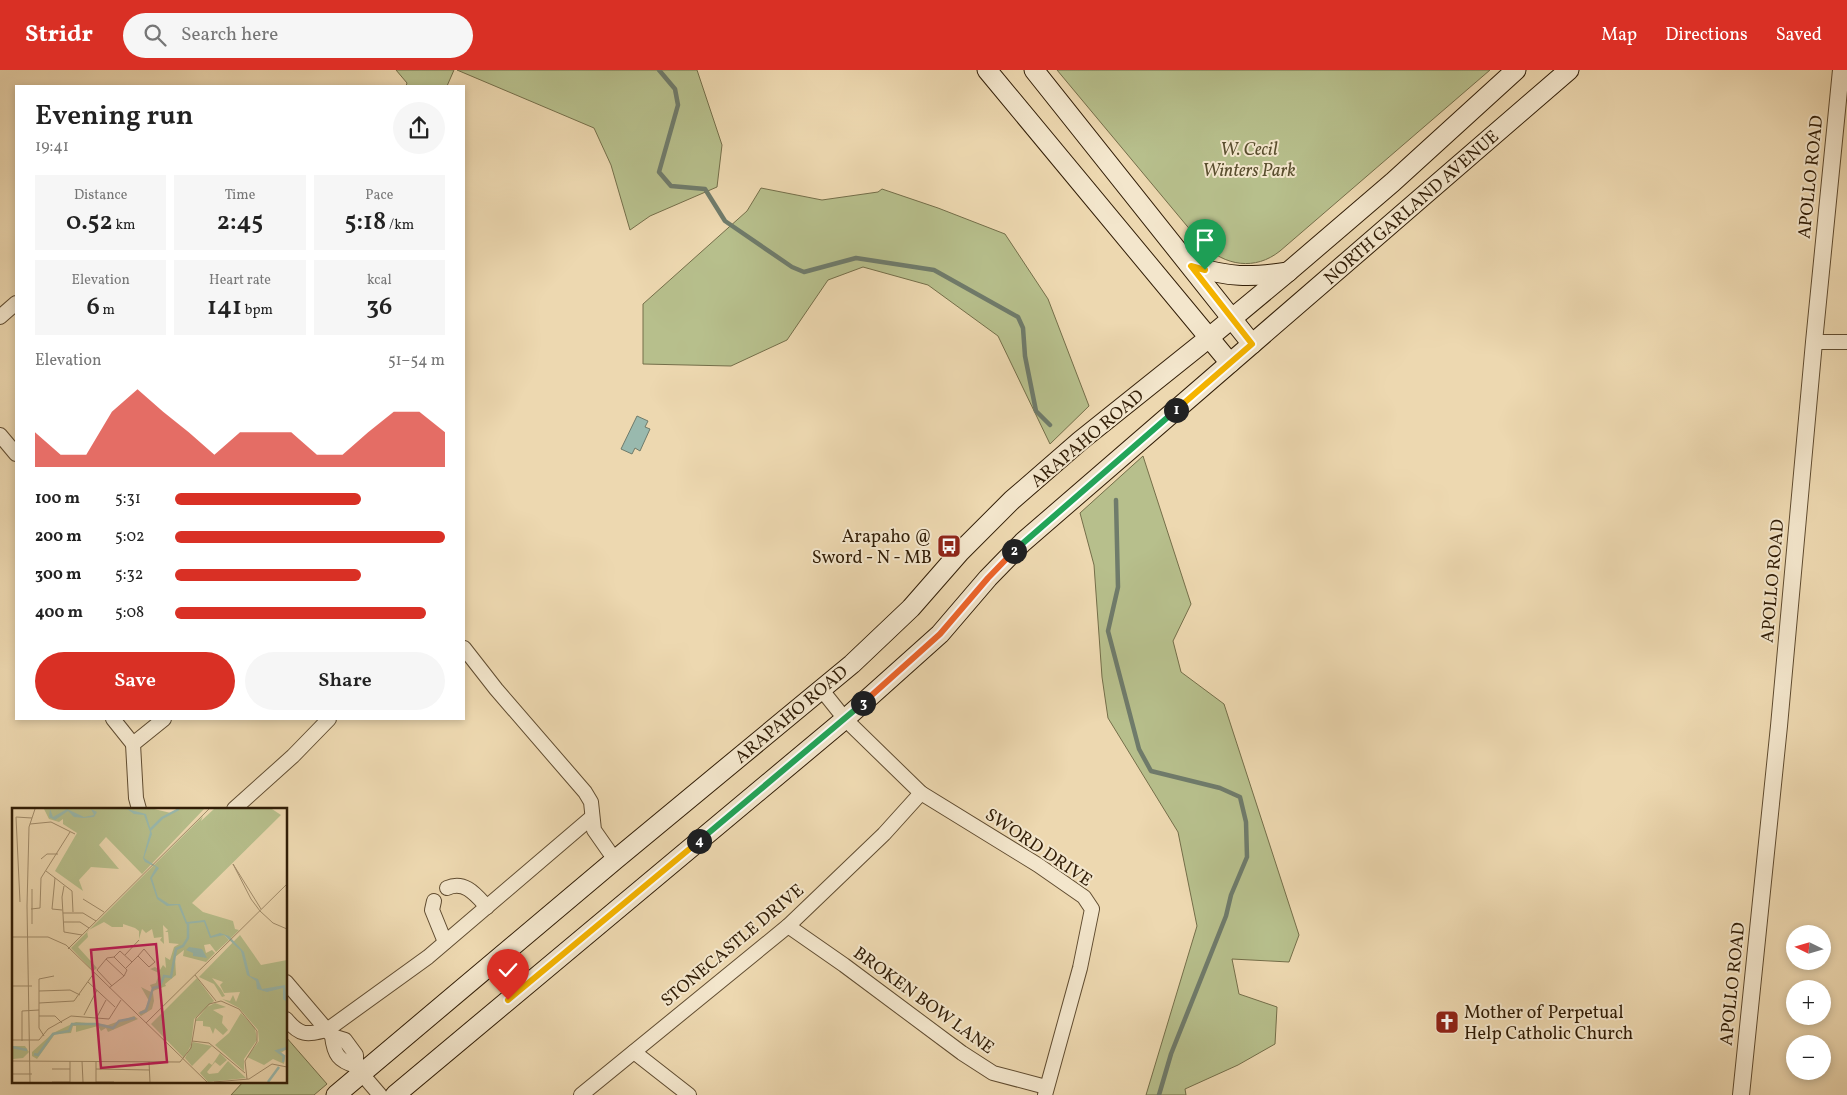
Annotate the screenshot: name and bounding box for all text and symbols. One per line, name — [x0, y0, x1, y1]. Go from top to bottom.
search box — [123, 13, 473, 58]
text: Stridr — [25, 18, 93, 52]
icon: search — [141, 21, 169, 49]
text: Search here — [181, 22, 278, 48]
text: Map — [1601, 23, 1637, 48]
text: Directions — [1665, 23, 1748, 48]
text: Saved — [1776, 23, 1822, 48]
text: Evening run — [35, 97, 194, 136]
button: share — [393, 102, 445, 154]
street label: APOLLO ROAD — [1793, 114, 1830, 240]
street label: NORTH GARLAND AVENUE — [1319, 125, 1505, 291]
text: 19:41 — [35, 136, 69, 158]
park label: W. Cecil Winters Park — [1202, 138, 1296, 184]
text: Distance — [74, 186, 127, 205]
text: Time — [225, 186, 255, 205]
text: Pace — [365, 186, 393, 205]
text: 0.52 — [66, 205, 113, 240]
text: 2:45 — [217, 205, 263, 240]
text: 5:18 — [344, 205, 386, 240]
text: km — [113, 216, 135, 235]
text: /km — [386, 216, 414, 235]
pin — [1184, 219, 1226, 270]
icon: arrive — [1191, 226, 1219, 254]
text: Elevation — [72, 271, 130, 290]
text: Heart rate — [209, 271, 271, 290]
text: kcal — [367, 271, 392, 290]
text: 6 — [86, 290, 100, 325]
text: 141 — [207, 290, 242, 325]
text: 36 — [366, 290, 392, 325]
text: m — [100, 301, 115, 320]
text: bpm — [242, 301, 273, 320]
text: Elevation — [35, 350, 102, 372]
text: 51–54 m — [388, 350, 445, 372]
street label: ARAPAHO ROAD — [1026, 384, 1150, 494]
pin: 1 — [1164, 398, 1188, 422]
text: 1 — [1174, 401, 1179, 420]
text: 100 m — [35, 488, 80, 510]
text: 5:31 — [115, 488, 141, 510]
street label: APOLLO ROAD — [1756, 518, 1791, 644]
place label: Arapaho @ Sword - N - MB — [812, 525, 932, 571]
text: 200 m — [35, 526, 82, 548]
text: 5:02 — [115, 526, 145, 548]
bus stop icon: Arapaho @ Sword - N - MB — [936, 533, 962, 559]
pin: 2 — [1002, 538, 1026, 564]
text: 2 — [1011, 542, 1018, 561]
text: 300 m — [35, 564, 81, 586]
text: 5:32 — [115, 564, 143, 586]
text: 400 m — [35, 602, 83, 624]
text: 5:08 — [115, 602, 144, 624]
button: Save — [35, 652, 235, 710]
button: Share — [245, 652, 445, 710]
street label: ARAPAHO ROAD — [730, 660, 854, 770]
pin: 3 — [850, 690, 876, 716]
text: 3 — [860, 694, 867, 713]
street label: SWORD DRIVE — [980, 803, 1097, 894]
inset map — [12, 808, 288, 1082]
pin: 4 — [686, 828, 712, 854]
text: 4 — [695, 832, 704, 851]
street label: STONECASTLE DRIVE — [656, 879, 810, 1013]
street label: APOLLO ROAD — [1715, 921, 1752, 1047]
north arrow — [1786, 925, 1831, 970]
map controls — [1786, 925, 1831, 1080]
street label: BROKEN BOW LANE — [847, 941, 999, 1061]
pin — [487, 949, 529, 1000]
icon: check — [494, 956, 522, 984]
button: + — [1786, 980, 1831, 1025]
place label: Mother of Perpetual Help Catholic Church — [1464, 1001, 1633, 1047]
church icon: Mother of Perpetual Help Catholic Church — [1434, 1009, 1460, 1035]
button: − — [1786, 1035, 1831, 1080]

